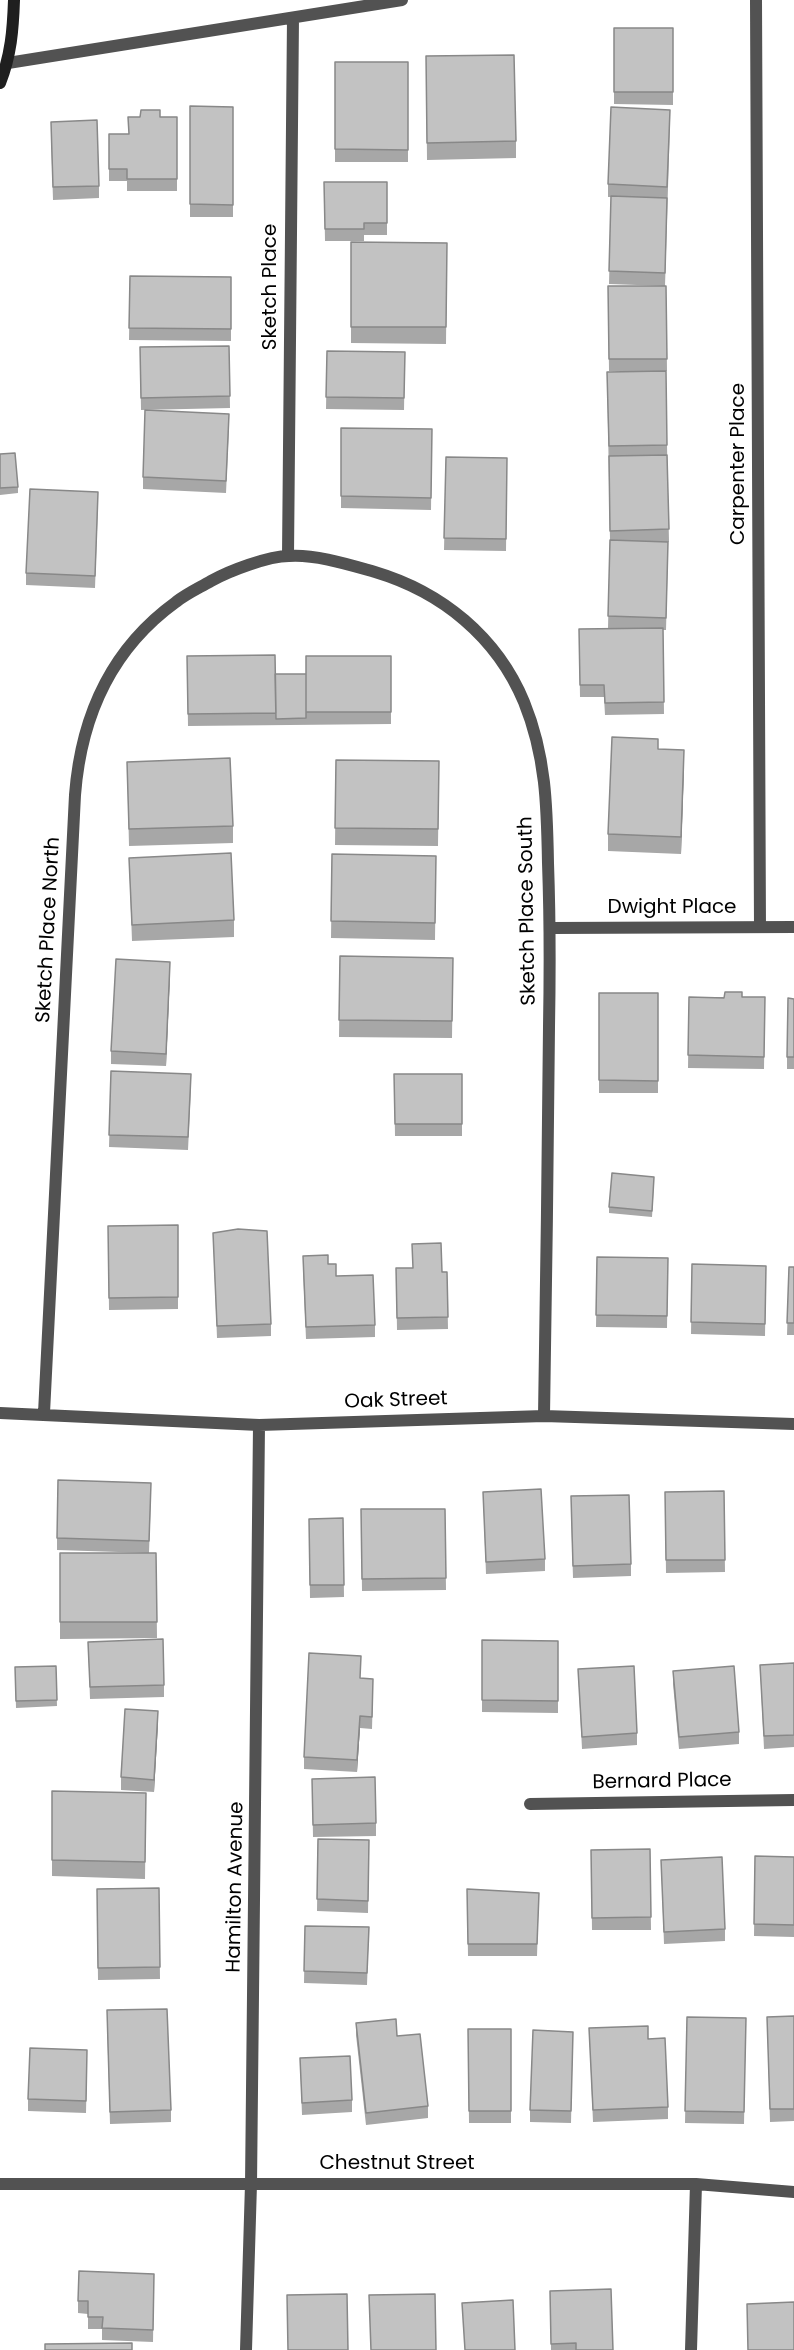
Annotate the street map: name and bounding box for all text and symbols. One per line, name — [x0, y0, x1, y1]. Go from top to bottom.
street label: Sketch Place — [259, 224, 283, 350]
street label: Carpenter Place — [727, 383, 751, 545]
street label: Sketch Place South — [514, 816, 542, 1006]
street label: Sketch Place North — [32, 836, 66, 1024]
street label: Dwight Place — [608, 896, 736, 920]
street label: Oak Street — [344, 1387, 448, 1415]
street label: Bernard Place — [592, 1769, 732, 1795]
street label: Hamilton Avenue — [223, 1801, 249, 1973]
street label: Chestnut Street — [319, 2152, 475, 2176]

